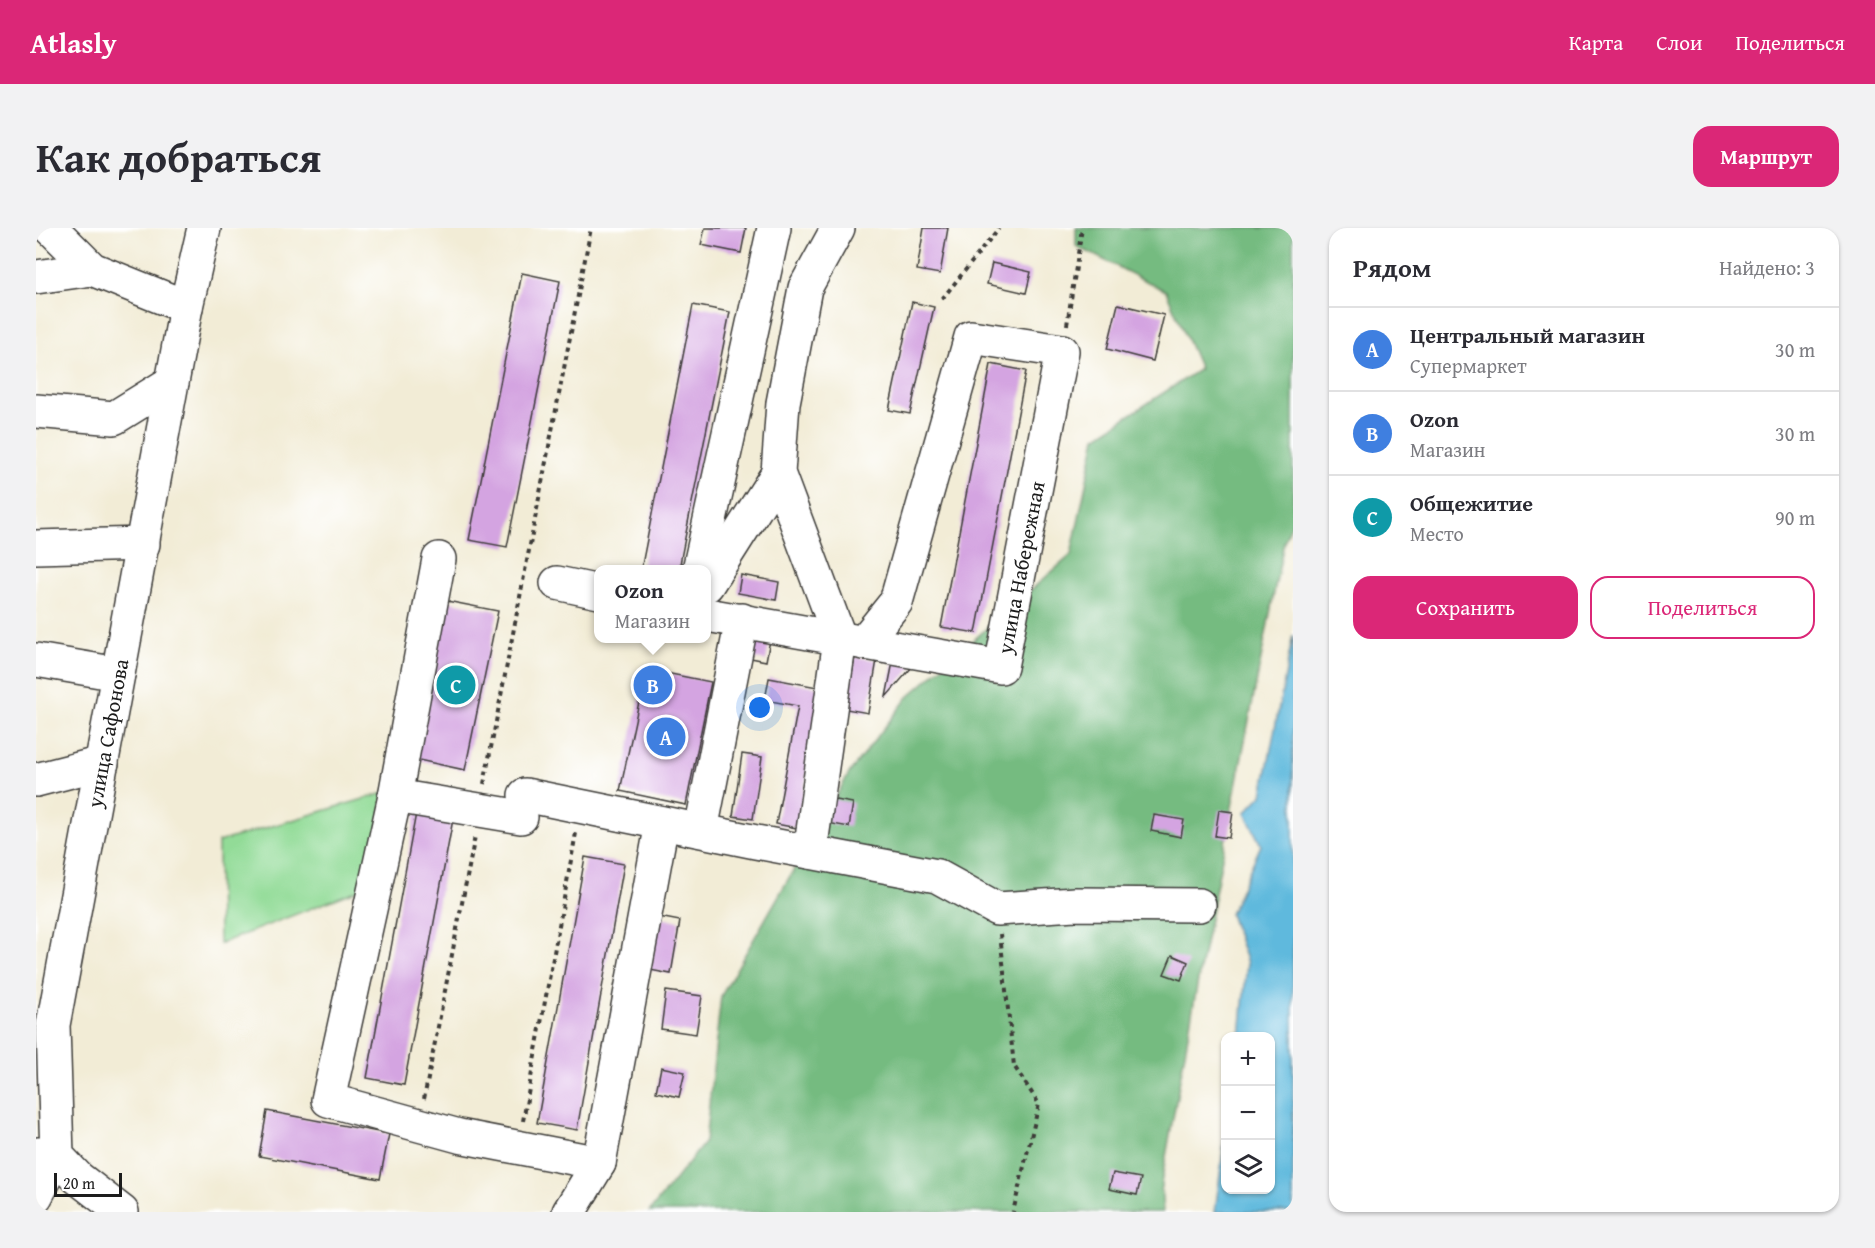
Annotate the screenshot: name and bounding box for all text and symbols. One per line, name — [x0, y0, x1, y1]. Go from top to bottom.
text: Atlasly — [30, 22, 117, 63]
text: Карта — [1569, 27, 1623, 58]
text: Слои — [1656, 27, 1702, 58]
text: Поделиться — [1735, 27, 1845, 58]
text: Как добраться — [36, 126, 321, 187]
button: Маршрут — [1693, 126, 1839, 187]
text: Рядом — [1353, 248, 1431, 287]
text: Найдено: 3 — [1719, 253, 1815, 282]
text: Центральный магазин — [1410, 319, 1645, 351]
text: A — [1366, 335, 1379, 364]
text: 30 m — [1775, 335, 1815, 364]
text: Супермаркет — [1410, 351, 1527, 380]
text: Ozon — [1410, 403, 1459, 435]
text: B — [1366, 419, 1379, 448]
text: 30 m — [1775, 419, 1815, 448]
text: Магазин — [1410, 435, 1485, 464]
street label: улица Набережная — [988, 478, 1052, 657]
text: Общежитие — [1410, 487, 1533, 519]
text: C — [1367, 503, 1378, 532]
text: 90 m — [1775, 503, 1815, 532]
text: Место — [1410, 519, 1464, 548]
popup — [594, 565, 711, 643]
text: Ozon — [615, 574, 664, 606]
button: Сохранить — [1353, 576, 1578, 639]
button: Поделиться — [1590, 576, 1815, 639]
text: Магазин — [615, 606, 690, 635]
street label: улица Сафонова — [78, 656, 136, 811]
pin: C — [436, 662, 476, 708]
pin: B — [634, 662, 672, 708]
your location — [745, 693, 774, 722]
pin: A — [646, 714, 686, 760]
map controls — [1221, 1032, 1275, 1194]
button: + — [1221, 1032, 1275, 1086]
button: − — [1221, 1086, 1275, 1140]
button: layers — [1221, 1140, 1275, 1194]
scale bar — [54, 1170, 122, 1198]
text: 20 m — [63, 1171, 95, 1195]

